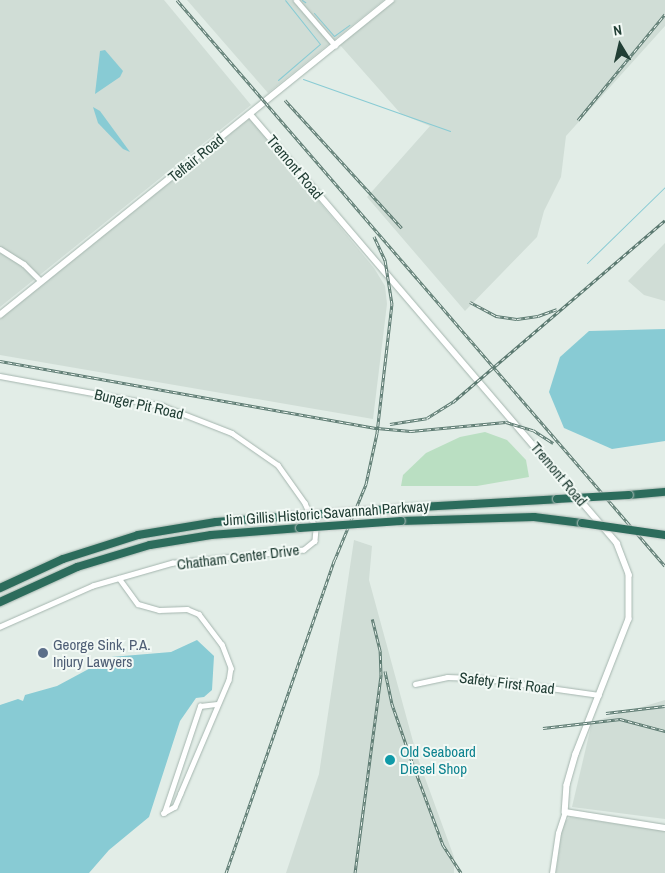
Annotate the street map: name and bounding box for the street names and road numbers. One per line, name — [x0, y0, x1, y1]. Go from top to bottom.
street label: Telfair Road — [165, 130, 227, 186]
street label: Tremont Road — [263, 131, 327, 203]
street label: Bunger Pit Road — [93, 385, 185, 423]
street label: Tremont Road — [527, 438, 591, 510]
street label: Jim Gillis Historic Savannah Parkway — [222, 497, 430, 529]
street label: Chatham Center Drive — [176, 541, 300, 573]
street label: Safety First Road — [458, 668, 556, 698]

